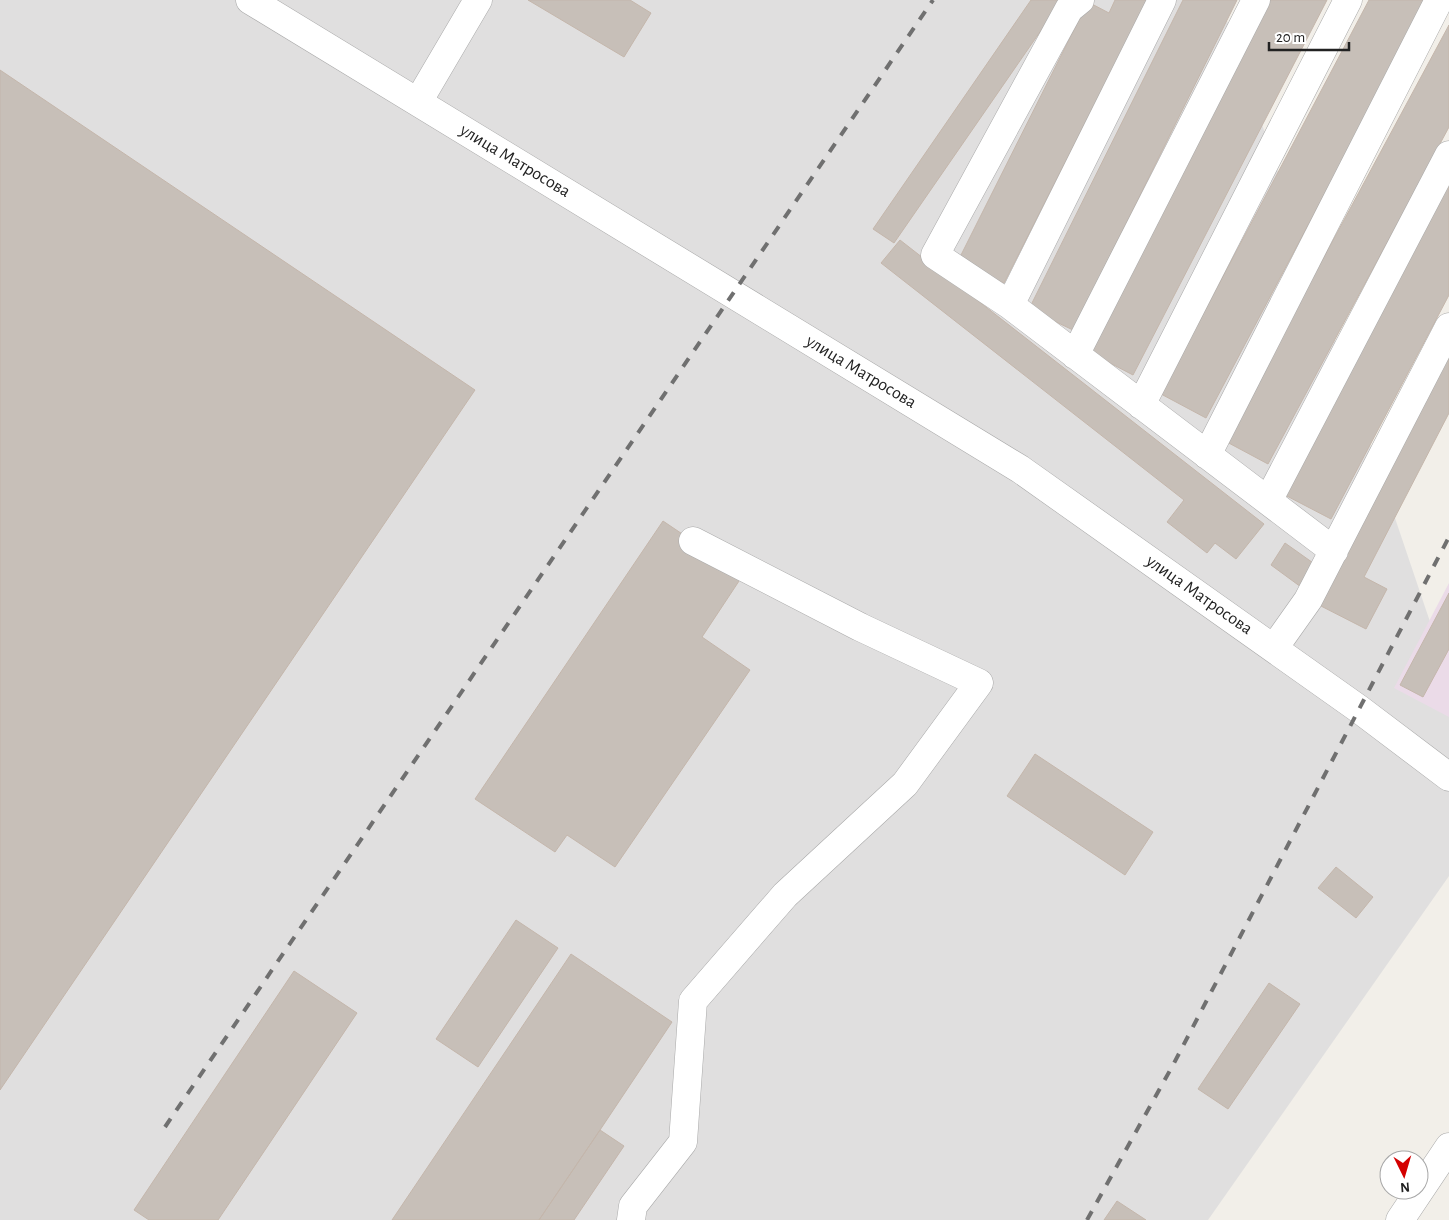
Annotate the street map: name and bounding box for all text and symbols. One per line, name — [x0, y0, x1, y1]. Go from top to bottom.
scale bar — [1269, 20, 1349, 52]
text: 20 m — [1276, 30, 1305, 45]
street label: улица Матросова — [456, 121, 573, 201]
street label: улица Матросова — [802, 332, 919, 412]
street label: улица Матросова — [1142, 551, 1255, 638]
north arrow — [1379, 1150, 1429, 1200]
text: N — [1400, 1180, 1411, 1194]

